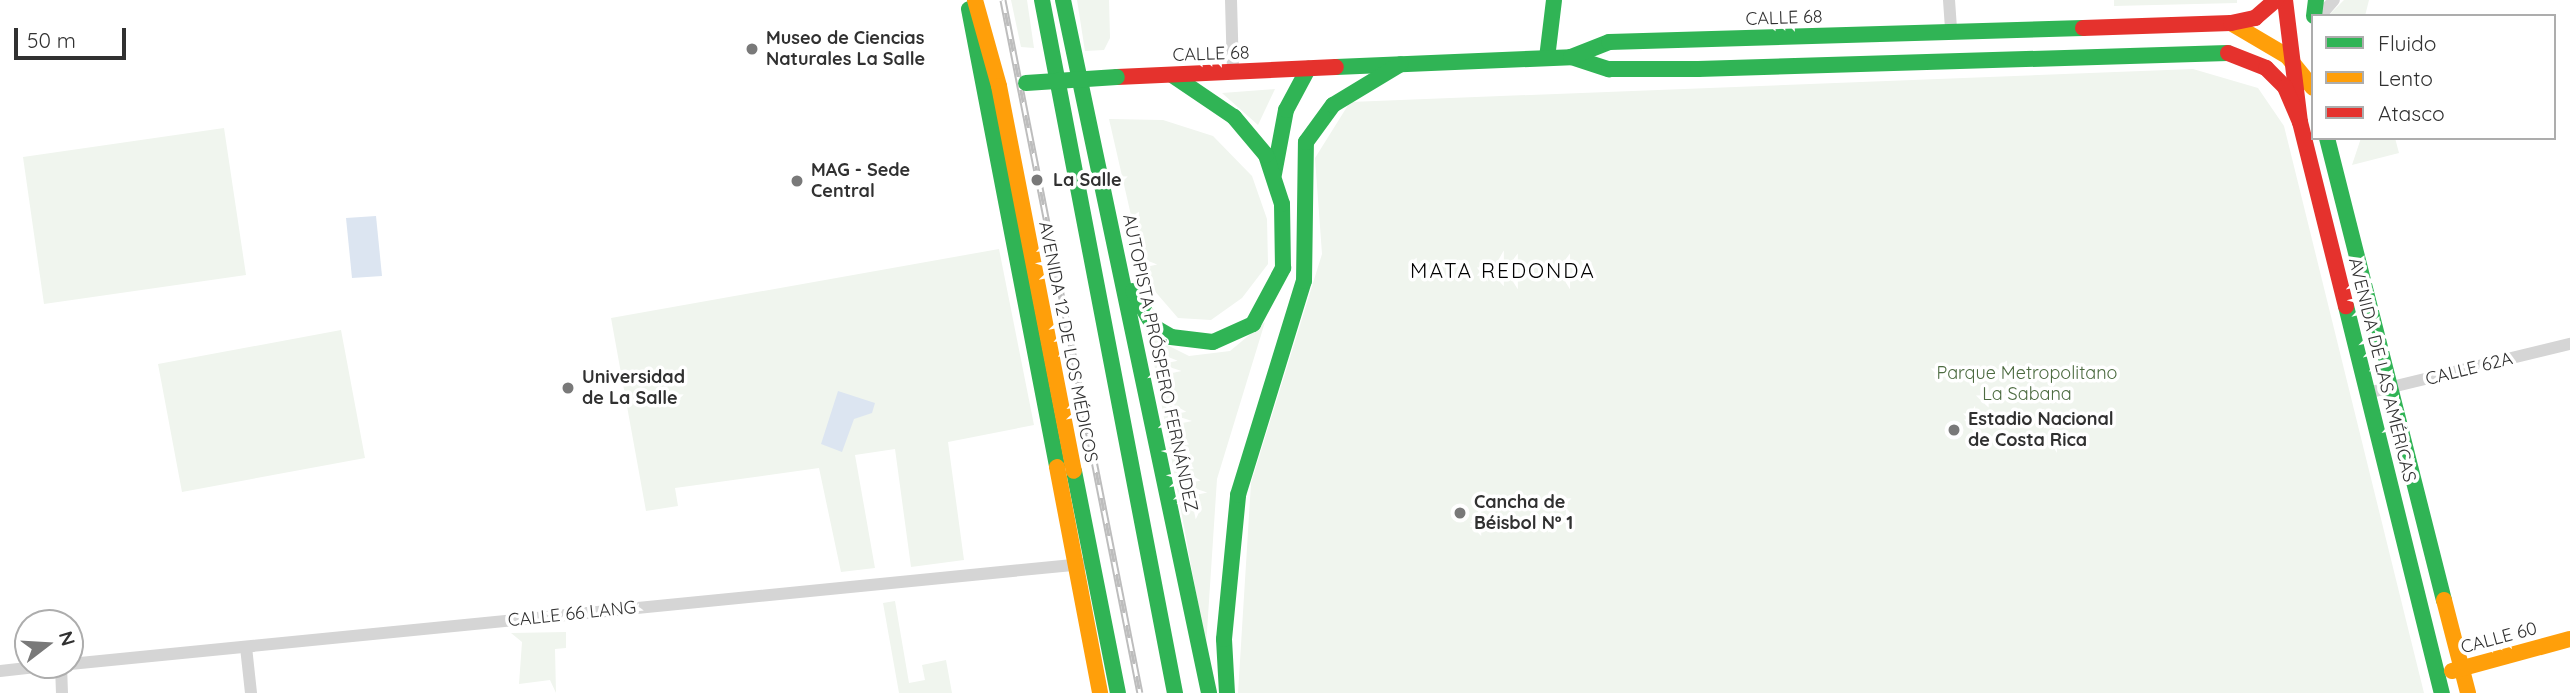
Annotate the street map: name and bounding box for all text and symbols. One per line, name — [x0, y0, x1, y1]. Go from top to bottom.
street label: CALLE 68 — [1745, 6, 1823, 30]
scale bar — [18, 14, 130, 58]
legend — [2311, 14, 2556, 140]
text: 50 m — [27, 27, 76, 53]
place label: Museo de Ciencias Naturales La Salle — [766, 28, 925, 70]
text: Fluido — [2378, 30, 2436, 56]
marker: Museo de Ciencias Naturales La Salle — [744, 41, 760, 57]
street label: CALLE 68 — [1172, 42, 1250, 66]
text: Lento — [2378, 65, 2433, 91]
text: Atasco — [2378, 100, 2445, 126]
place label: MAG - Sede Central — [811, 160, 910, 202]
place label: La Salle — [1053, 169, 1122, 191]
marker: La Salle — [1027, 170, 1047, 190]
marker: MAG - Sede Central — [789, 173, 805, 189]
street label: AUTOPISTA PRÓSPERO FERNÁNDEZ — [1118, 212, 1202, 514]
street label: AVENIDA 12 DE LOS MÉDICOS — [1034, 220, 1102, 464]
street label: AVENIDA DE LAS AMÉRICAS — [2344, 256, 2420, 484]
district label: MATA REDONDA — [1412, 257, 1594, 283]
street label: CALLE 62A — [2423, 348, 2515, 390]
park label: Parque Metropolitano La Sabana — [1937, 363, 2117, 406]
place label: Universidad de La Salle — [582, 367, 685, 410]
marker: Universidad de La Salle — [560, 380, 576, 396]
place label: Estadio Nacional de Costa Rica — [1968, 409, 2114, 452]
marker: Estadio Nacional de Costa Rica — [1946, 422, 1962, 438]
place label: Cancha de Béisbol Nº 1 — [1474, 492, 1573, 534]
marker: Cancha de Béisbol Nº 1 — [1452, 505, 1468, 521]
street label: CALLE 66 LANG — [507, 597, 637, 631]
north arrow — [14, 609, 84, 679]
street label: CALLE 60 — [2458, 617, 2540, 659]
text: N — [54, 628, 81, 649]

